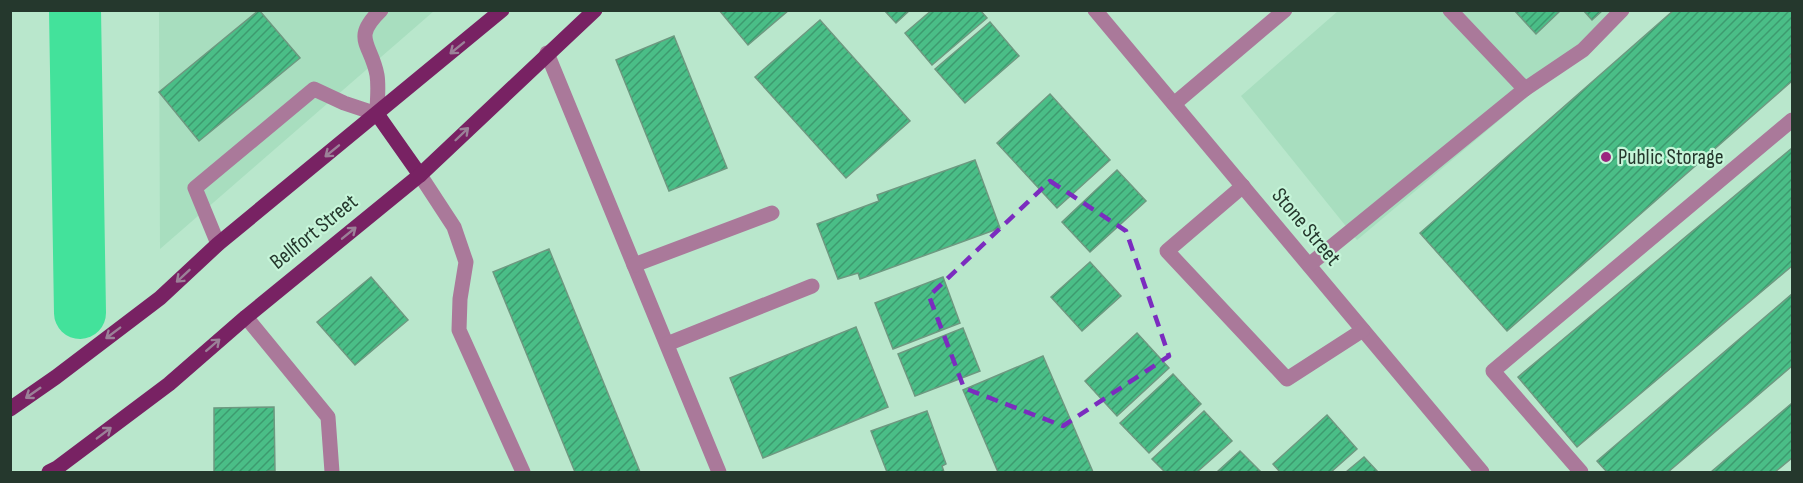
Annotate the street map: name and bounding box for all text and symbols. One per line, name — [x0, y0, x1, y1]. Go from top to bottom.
one-way arrow — [449, 41, 465, 54]
one-way arrow — [455, 127, 470, 142]
one-way arrow — [324, 144, 340, 157]
place label: Public Storage — [1618, 144, 1724, 171]
marker: Public Storage — [1599, 150, 1613, 164]
street label: Stone Street — [1266, 183, 1346, 272]
street label: Bellfort Street — [265, 188, 364, 276]
one-way arrow — [341, 226, 357, 239]
one-way arrow — [176, 269, 191, 283]
one-way arrow — [106, 327, 122, 340]
one-way arrow — [205, 339, 221, 352]
one-way arrow — [26, 387, 42, 399]
one-way arrow — [96, 427, 112, 440]

